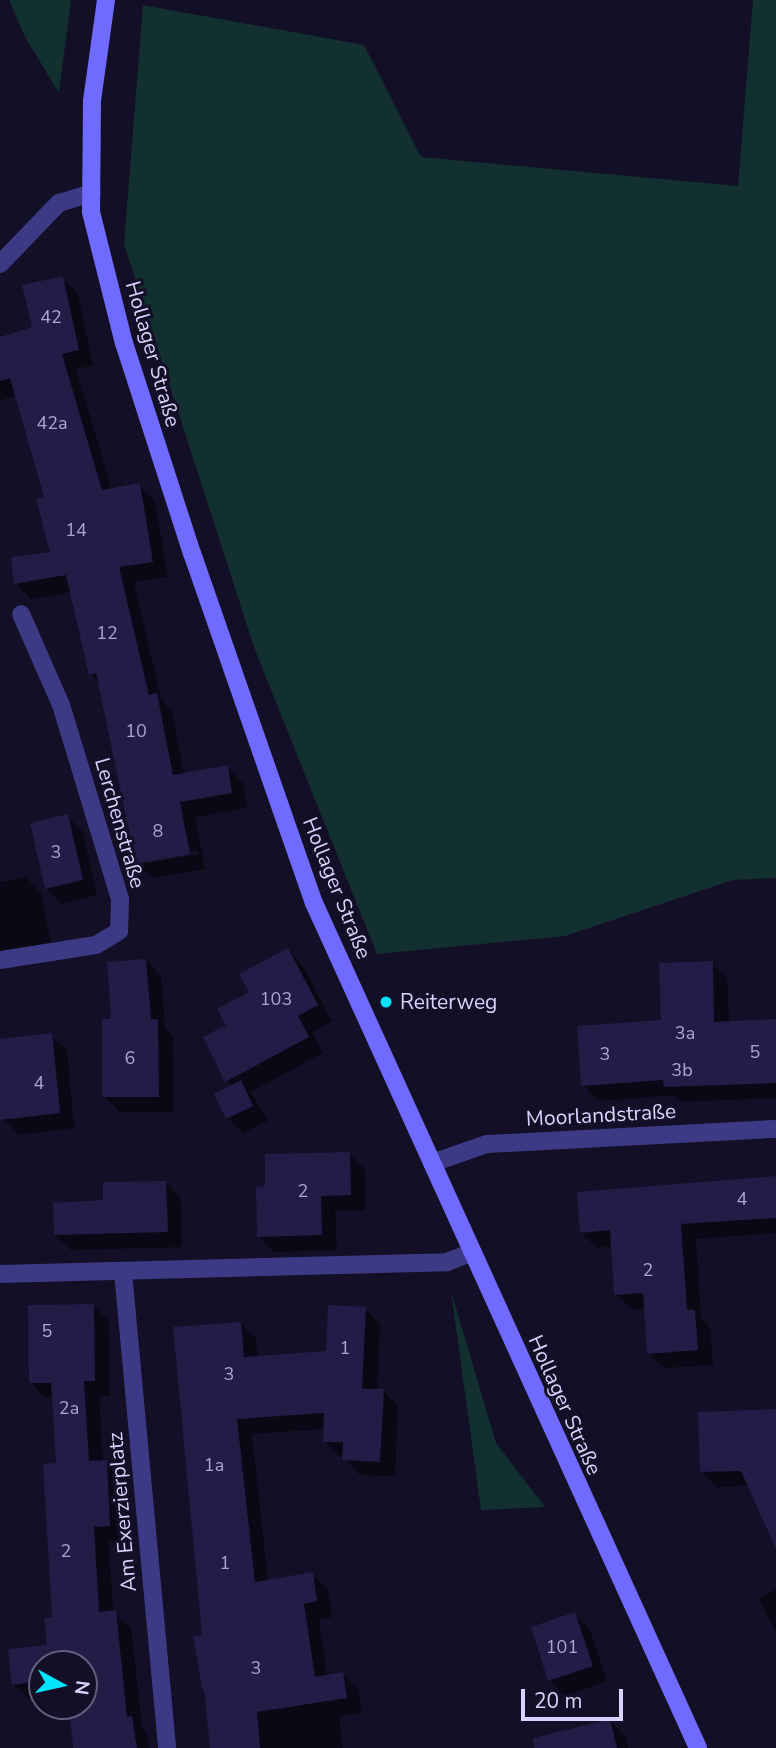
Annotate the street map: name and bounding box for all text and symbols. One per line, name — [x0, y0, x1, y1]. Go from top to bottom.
street label: Hollager Straße — [120, 278, 186, 430]
house number: 42 — [40, 306, 62, 328]
house number: 42a — [36, 412, 68, 434]
house number: 14 — [65, 519, 87, 541]
house number: 12 — [96, 622, 118, 644]
house number: 10 — [125, 720, 147, 742]
street label: Lerchenstraße — [89, 755, 151, 891]
street label: Hollager Straße — [297, 814, 377, 962]
house number: 8 — [153, 820, 163, 842]
house number: 3 — [51, 841, 61, 863]
house number: 103 — [260, 988, 292, 1010]
place label: Reiterweg — [400, 989, 497, 1015]
marker: Reiterweg — [378, 994, 394, 1010]
house number: 3a — [675, 1022, 695, 1044]
house number: 5 — [750, 1041, 760, 1063]
house number: 3 — [600, 1043, 610, 1065]
house number: 6 — [125, 1047, 135, 1069]
house number: 3b — [671, 1059, 693, 1081]
house number: 4 — [34, 1072, 44, 1094]
street label: Moorlandstraße — [525, 1098, 677, 1132]
house number: 2 — [298, 1180, 308, 1202]
house number: 4 — [737, 1188, 747, 1210]
house number: 2 — [643, 1259, 653, 1281]
house number: 5 — [42, 1320, 52, 1342]
street label: Hollager Straße — [523, 1331, 607, 1479]
house number: 1 — [340, 1337, 350, 1359]
house number: 3 — [224, 1363, 234, 1385]
house number: 2a — [59, 1397, 79, 1419]
street label: Am Exerzierplatz — [102, 1431, 142, 1593]
house number: 1a — [204, 1454, 224, 1476]
house number: 2 — [61, 1540, 71, 1562]
house number: 1 — [220, 1552, 230, 1574]
house number: 101 — [546, 1636, 578, 1658]
north arrow — [28, 1650, 98, 1720]
house number: 3 — [251, 1657, 261, 1679]
scale bar — [524, 1674, 626, 1718]
text: N — [68, 1679, 96, 1696]
text: 20 m — [534, 1687, 583, 1715]

